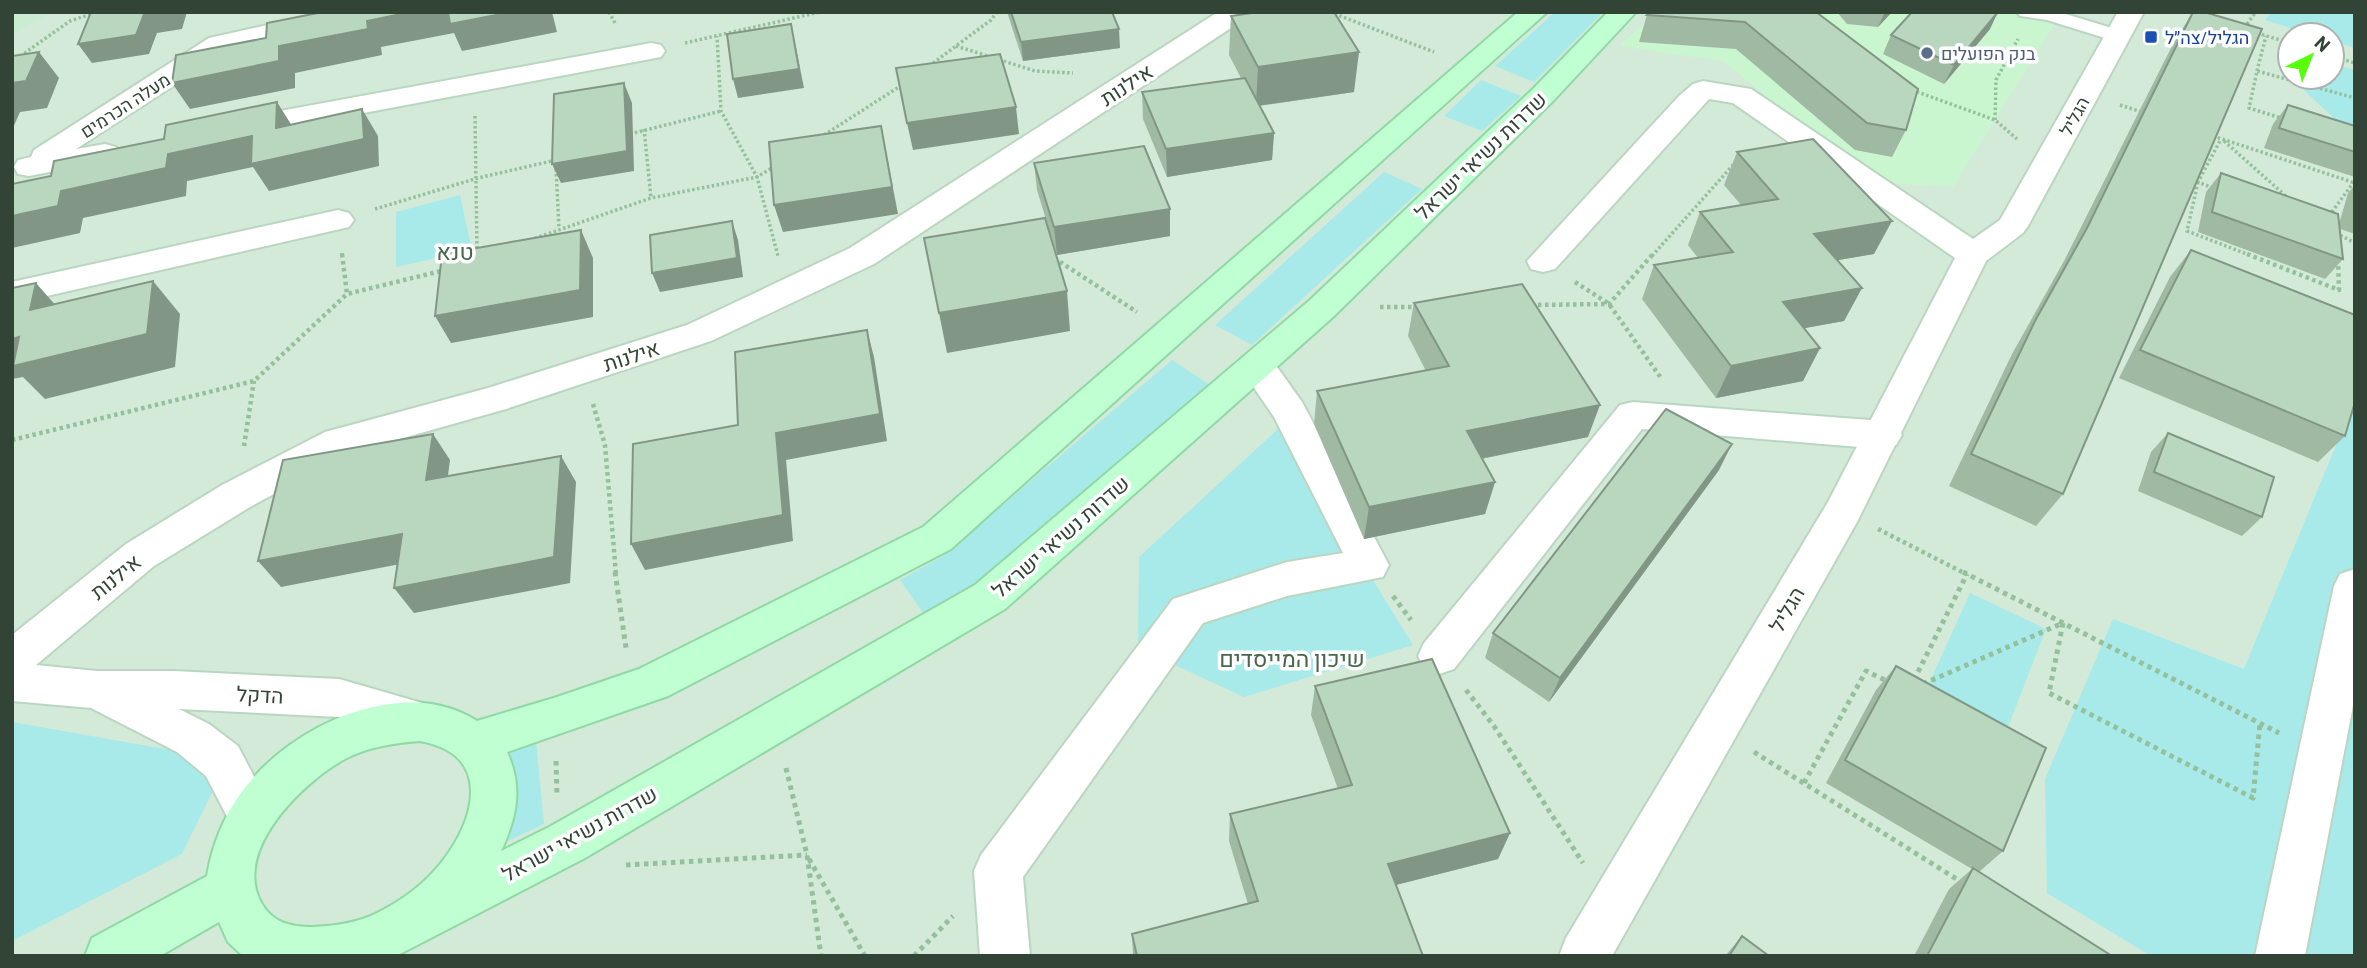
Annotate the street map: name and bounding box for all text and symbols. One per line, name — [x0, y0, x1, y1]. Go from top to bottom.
north arrow — [2276, 21, 2346, 91]
place label: הגליל/צה״ל — [2165, 26, 2249, 48]
marker: הגליל/צה״ל — [2143, 29, 2159, 45]
text: N — [2310, 30, 2335, 56]
place label: בנק הפועלים — [1941, 42, 2036, 64]
marker: בנק הפועלים — [1919, 45, 1935, 61]
street label: אילנות — [1095, 58, 1157, 110]
street label: מעלה הכרמים — [76, 68, 174, 142]
street label: שדרות נשיאי ישראל — [1409, 86, 1551, 224]
street label: הגליל — [2054, 93, 2094, 139]
district label: טנא — [436, 237, 474, 265]
street label: אילנות — [600, 334, 662, 376]
street label: שדרות נשיאי ישראל — [986, 470, 1134, 602]
street label: אילנות — [85, 548, 145, 604]
street label: הגליל — [1763, 582, 1809, 636]
district label: שיכון המייסדים — [1219, 644, 1365, 672]
street label: הדקל — [236, 680, 284, 708]
street label: שדרות נשיאי ישראל — [497, 780, 661, 886]

